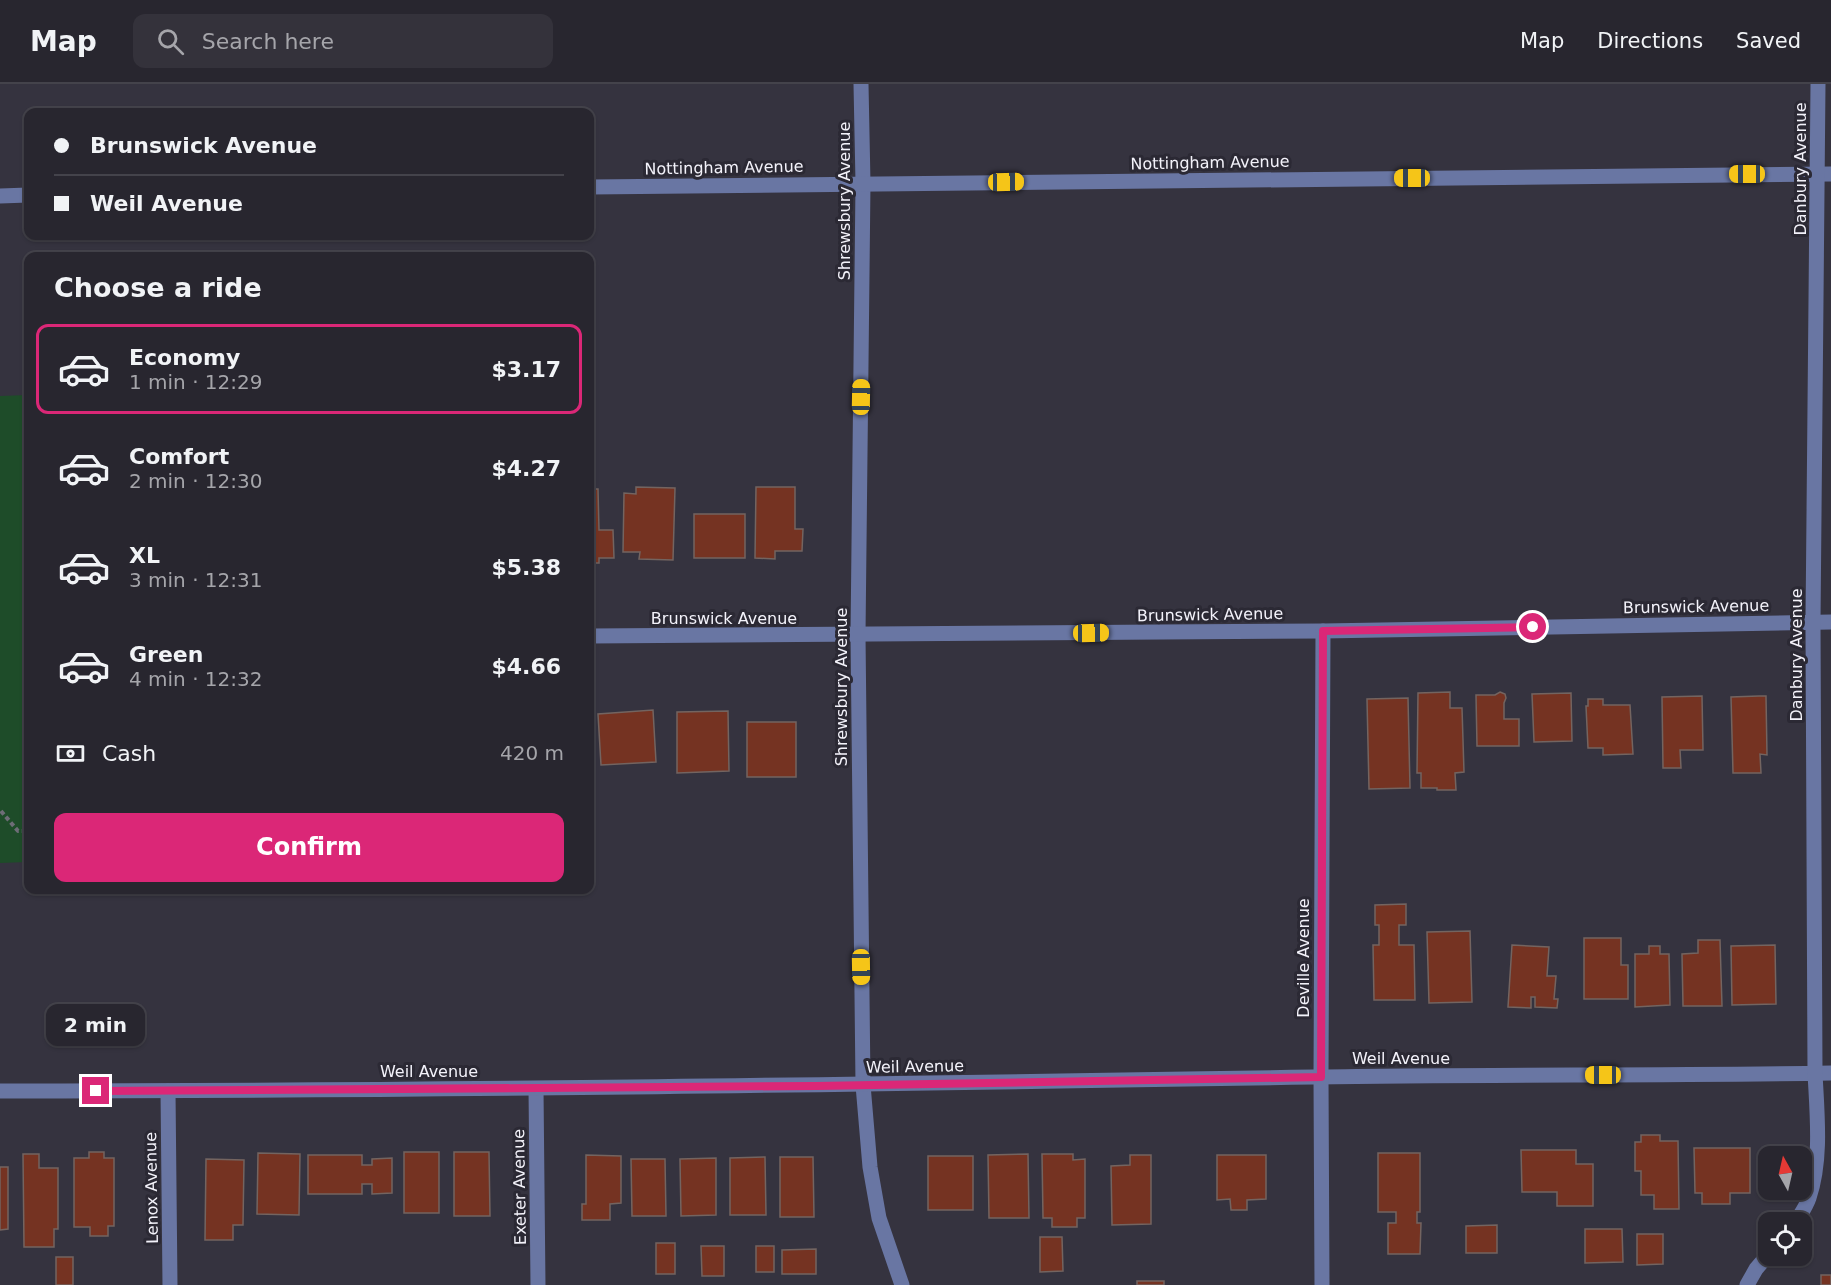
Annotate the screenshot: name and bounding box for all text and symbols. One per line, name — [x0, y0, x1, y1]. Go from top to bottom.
search box — [133, 14, 553, 68]
text: Map — [30, 25, 97, 58]
icon: search — [154, 25, 187, 58]
text: Search here — [202, 29, 334, 54]
text: Map — [1520, 29, 1564, 53]
text: Directions — [1597, 29, 1703, 53]
text: Saved — [1736, 29, 1801, 53]
street label: Danbury Avenue — [1791, 102, 1810, 236]
street label: Shrewsbury Avenue — [835, 122, 854, 280]
text: Brunswick Avenue — [90, 133, 317, 158]
street label: Nottingham Avenue — [1130, 152, 1290, 173]
street label: Nottingham Avenue — [644, 157, 804, 178]
car — [1729, 165, 1765, 183]
car — [1394, 169, 1430, 187]
car — [988, 173, 1024, 191]
text: Weil Avenue — [90, 191, 243, 216]
text: Choose a ride — [54, 272, 262, 303]
icon: car — [57, 342, 111, 396]
text: Economy — [129, 345, 240, 370]
text: $3.17 — [491, 357, 561, 382]
text: 1 min · 12:29 — [129, 370, 263, 394]
car — [852, 379, 870, 415]
icon: car — [57, 441, 111, 495]
text: Comfort — [129, 444, 229, 469]
text: $4.27 — [491, 456, 561, 481]
text: 2 min · 12:30 — [129, 469, 263, 493]
icon: car — [57, 540, 111, 594]
text: XL — [129, 543, 160, 568]
text: $5.38 — [491, 555, 561, 580]
text: 3 min · 12:31 — [129, 568, 263, 592]
street label: Danbury Avenue — [1787, 588, 1806, 722]
street label: Brunswick Avenue — [1623, 596, 1769, 617]
street label: Brunswick Avenue — [1137, 604, 1283, 625]
street label: Shrewsbury Avenue — [832, 608, 851, 766]
street label: Brunswick Avenue — [651, 609, 797, 628]
route start — [1519, 613, 1546, 640]
car — [1073, 624, 1109, 642]
icon: car — [57, 639, 111, 693]
text: Green — [129, 642, 203, 667]
text: $4.66 — [491, 654, 561, 679]
text: 4 min · 12:32 — [129, 667, 263, 691]
icon: cash — [54, 737, 87, 770]
text: Cash — [102, 741, 156, 766]
text: 420 m — [500, 741, 564, 765]
button: Confirm — [54, 813, 564, 882]
street label: Deville Avenue — [1294, 898, 1313, 1018]
car — [852, 949, 870, 985]
callout: 2 min — [46, 1004, 146, 1046]
text: 2 min — [64, 1013, 127, 1037]
street label: Weil Avenue — [1352, 1049, 1450, 1068]
street label: Weil Avenue — [866, 1056, 964, 1077]
street label: Weil Avenue — [380, 1062, 478, 1081]
car — [1585, 1066, 1621, 1084]
route end — [82, 1077, 109, 1104]
street label: Exeter Avenue — [509, 1129, 530, 1245]
street label: Lenox Avenue — [141, 1132, 162, 1244]
north arrow — [1758, 1146, 1812, 1200]
map controls — [1758, 1146, 1812, 1266]
button: locate — [1758, 1212, 1812, 1266]

